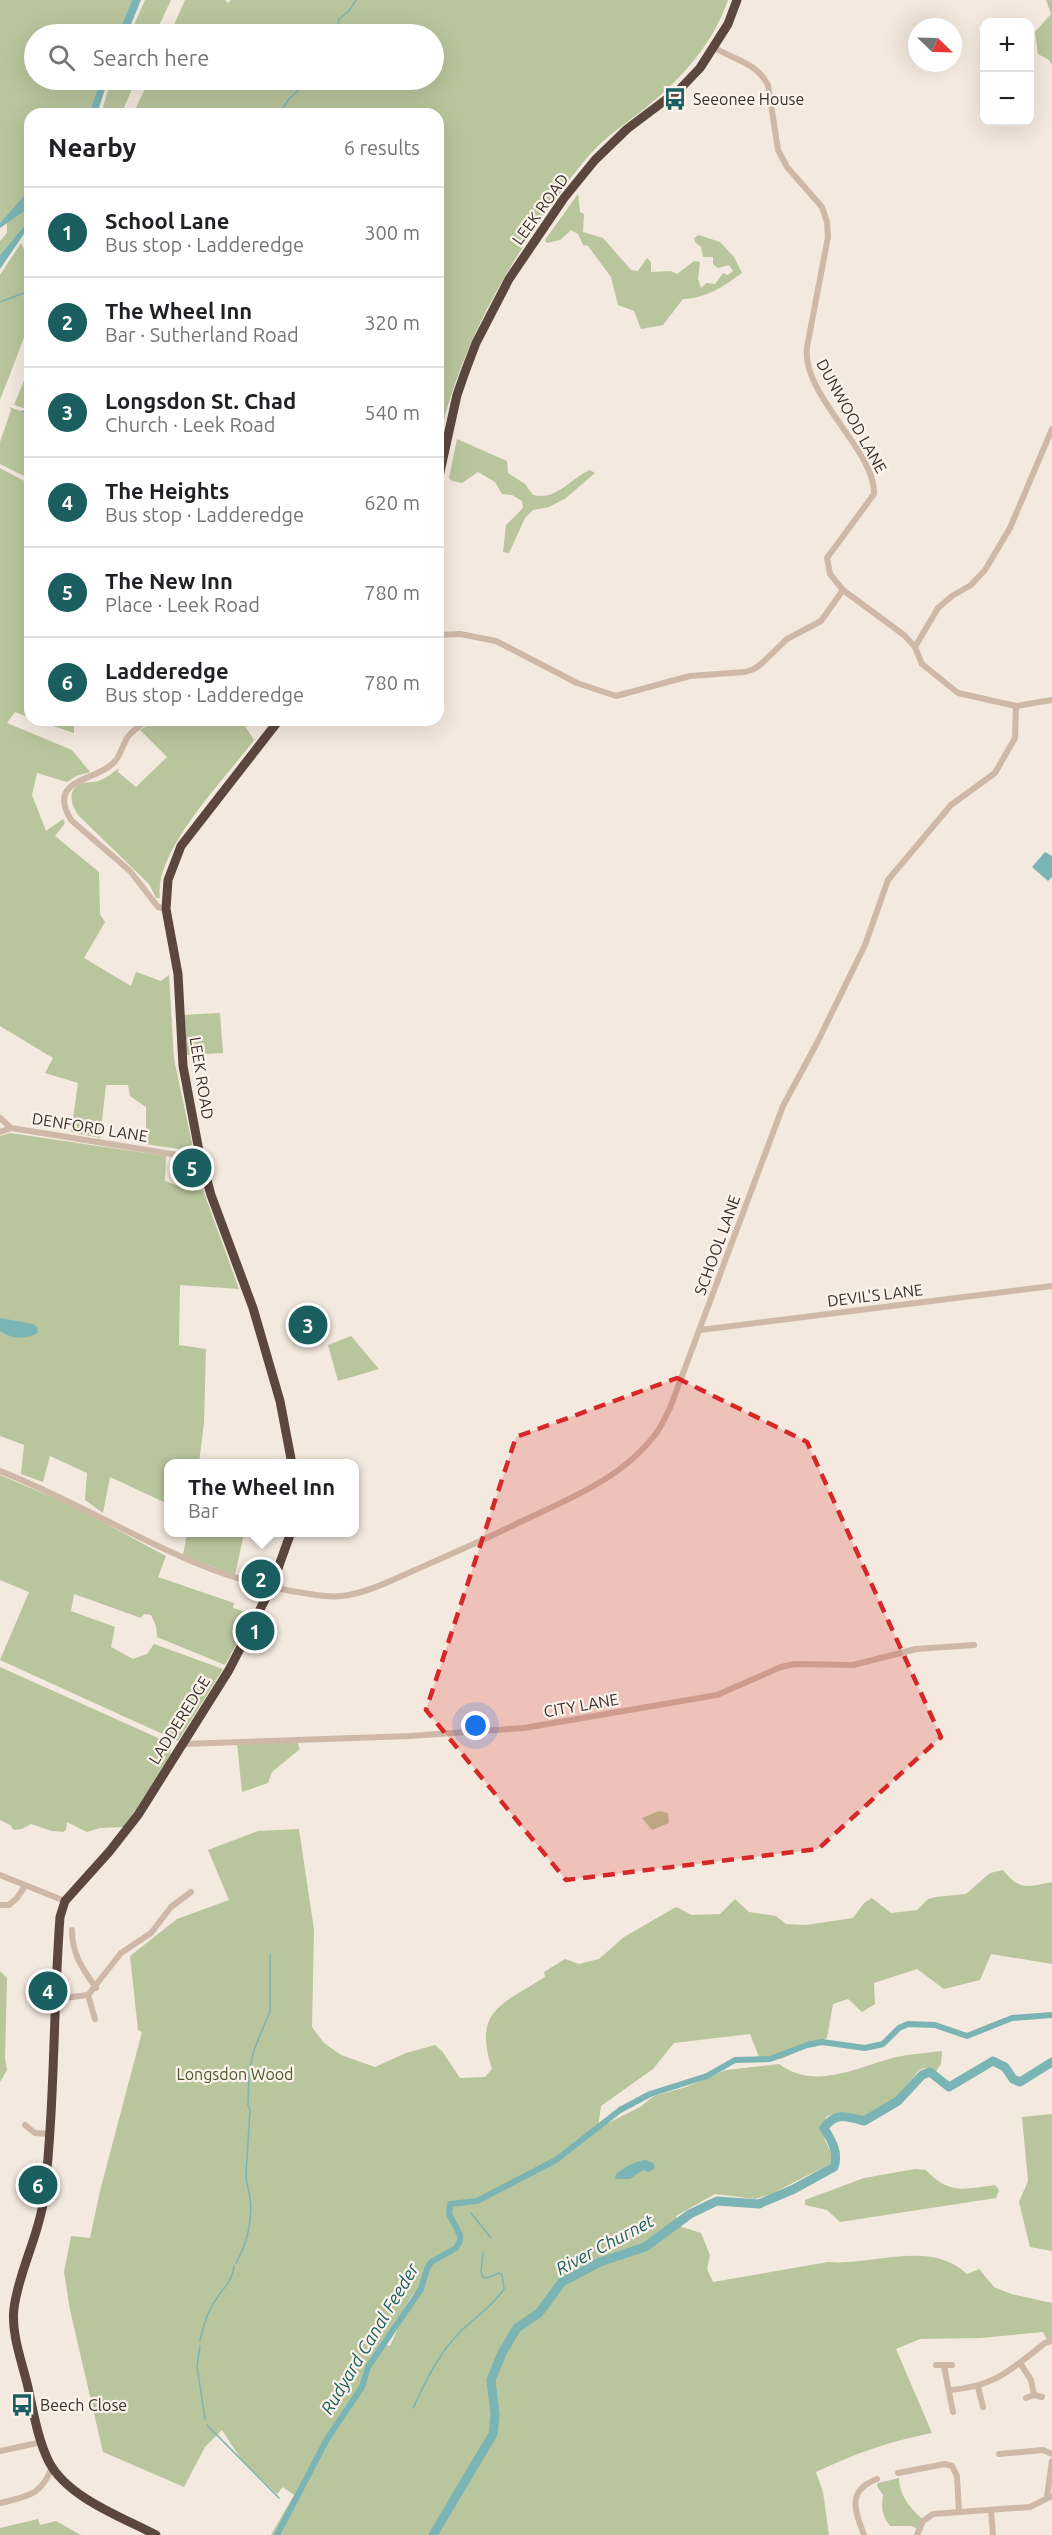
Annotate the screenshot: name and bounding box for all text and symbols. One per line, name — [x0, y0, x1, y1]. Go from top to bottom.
north arrow — [908, 18, 962, 72]
map controls — [980, 18, 1034, 126]
button: + — [980, 18, 1034, 72]
search box — [24, 24, 444, 90]
icon: search — [45, 41, 78, 74]
text: Search here — [93, 45, 209, 70]
button: − — [980, 72, 1034, 126]
bus stop icon: Seeonee House — [662, 86, 688, 112]
place label: Seeonee House — [693, 90, 804, 108]
text: Nearby — [48, 133, 136, 162]
text: 6 results — [344, 136, 420, 159]
street label: LEEK ROAD — [508, 170, 572, 248]
text: School Lane — [105, 208, 229, 233]
text: 1 — [62, 221, 73, 244]
text: 300 m — [364, 221, 420, 244]
text: Bus stop · Ladderedge — [105, 233, 304, 256]
text: The Wheel Inn — [105, 298, 252, 323]
text: 2 — [62, 311, 73, 334]
text: 320 m — [364, 311, 420, 334]
text: Bar · Sutherland Road — [105, 323, 299, 346]
street label: DUNWOOD LANE — [813, 356, 891, 476]
text: Longsdon St. Chad — [105, 388, 296, 413]
text: 3 — [62, 401, 73, 424]
text: 540 m — [364, 401, 420, 424]
text: Church · Leek Road — [105, 413, 276, 436]
text: The Heights — [105, 478, 229, 503]
text: 4 — [62, 491, 73, 514]
text: 620 m — [364, 491, 420, 514]
text: Bus stop · Ladderedge — [105, 503, 304, 526]
text: The New Inn — [105, 568, 233, 593]
text: 5 — [62, 581, 73, 604]
text: 780 m — [364, 581, 420, 604]
text: Place · Leek Road — [105, 593, 260, 616]
text: Ladderedge — [105, 658, 229, 683]
text: 6 — [62, 671, 73, 694]
text: 780 m — [364, 671, 420, 694]
text: Bus stop · Ladderedge — [105, 683, 304, 706]
street label: LEEK ROAD — [187, 1035, 217, 1121]
street label: DENFORD LANE — [31, 1109, 149, 1145]
pin: 5 — [172, 1146, 212, 1190]
street label: SCHOOL LANE — [691, 1192, 743, 1298]
street label: DEVIL'S LANE — [826, 1280, 924, 1310]
pin: 3 — [288, 1302, 328, 1348]
popup — [164, 1459, 359, 1537]
text: The Wheel Inn — [188, 1474, 335, 1499]
text: Bar — [188, 1499, 218, 1522]
pin: 2 — [242, 1556, 280, 1602]
pin: 1 — [236, 1608, 274, 1654]
street label: LADDEREDGE — [145, 1673, 213, 1767]
street label: CITY LANE — [542, 1690, 620, 1720]
your location — [461, 1711, 490, 1740]
pin: 4 — [28, 1968, 68, 2014]
park label: Longsdon Wood — [177, 2065, 293, 2083]
pin: 6 — [18, 2162, 57, 2208]
water label: River Churnet — [552, 2209, 658, 2278]
water label: Rudyard Canal Feeder — [316, 2258, 423, 2418]
bus stop icon: Beech Close — [9, 2392, 35, 2418]
place label: Beech Close — [40, 2396, 127, 2414]

